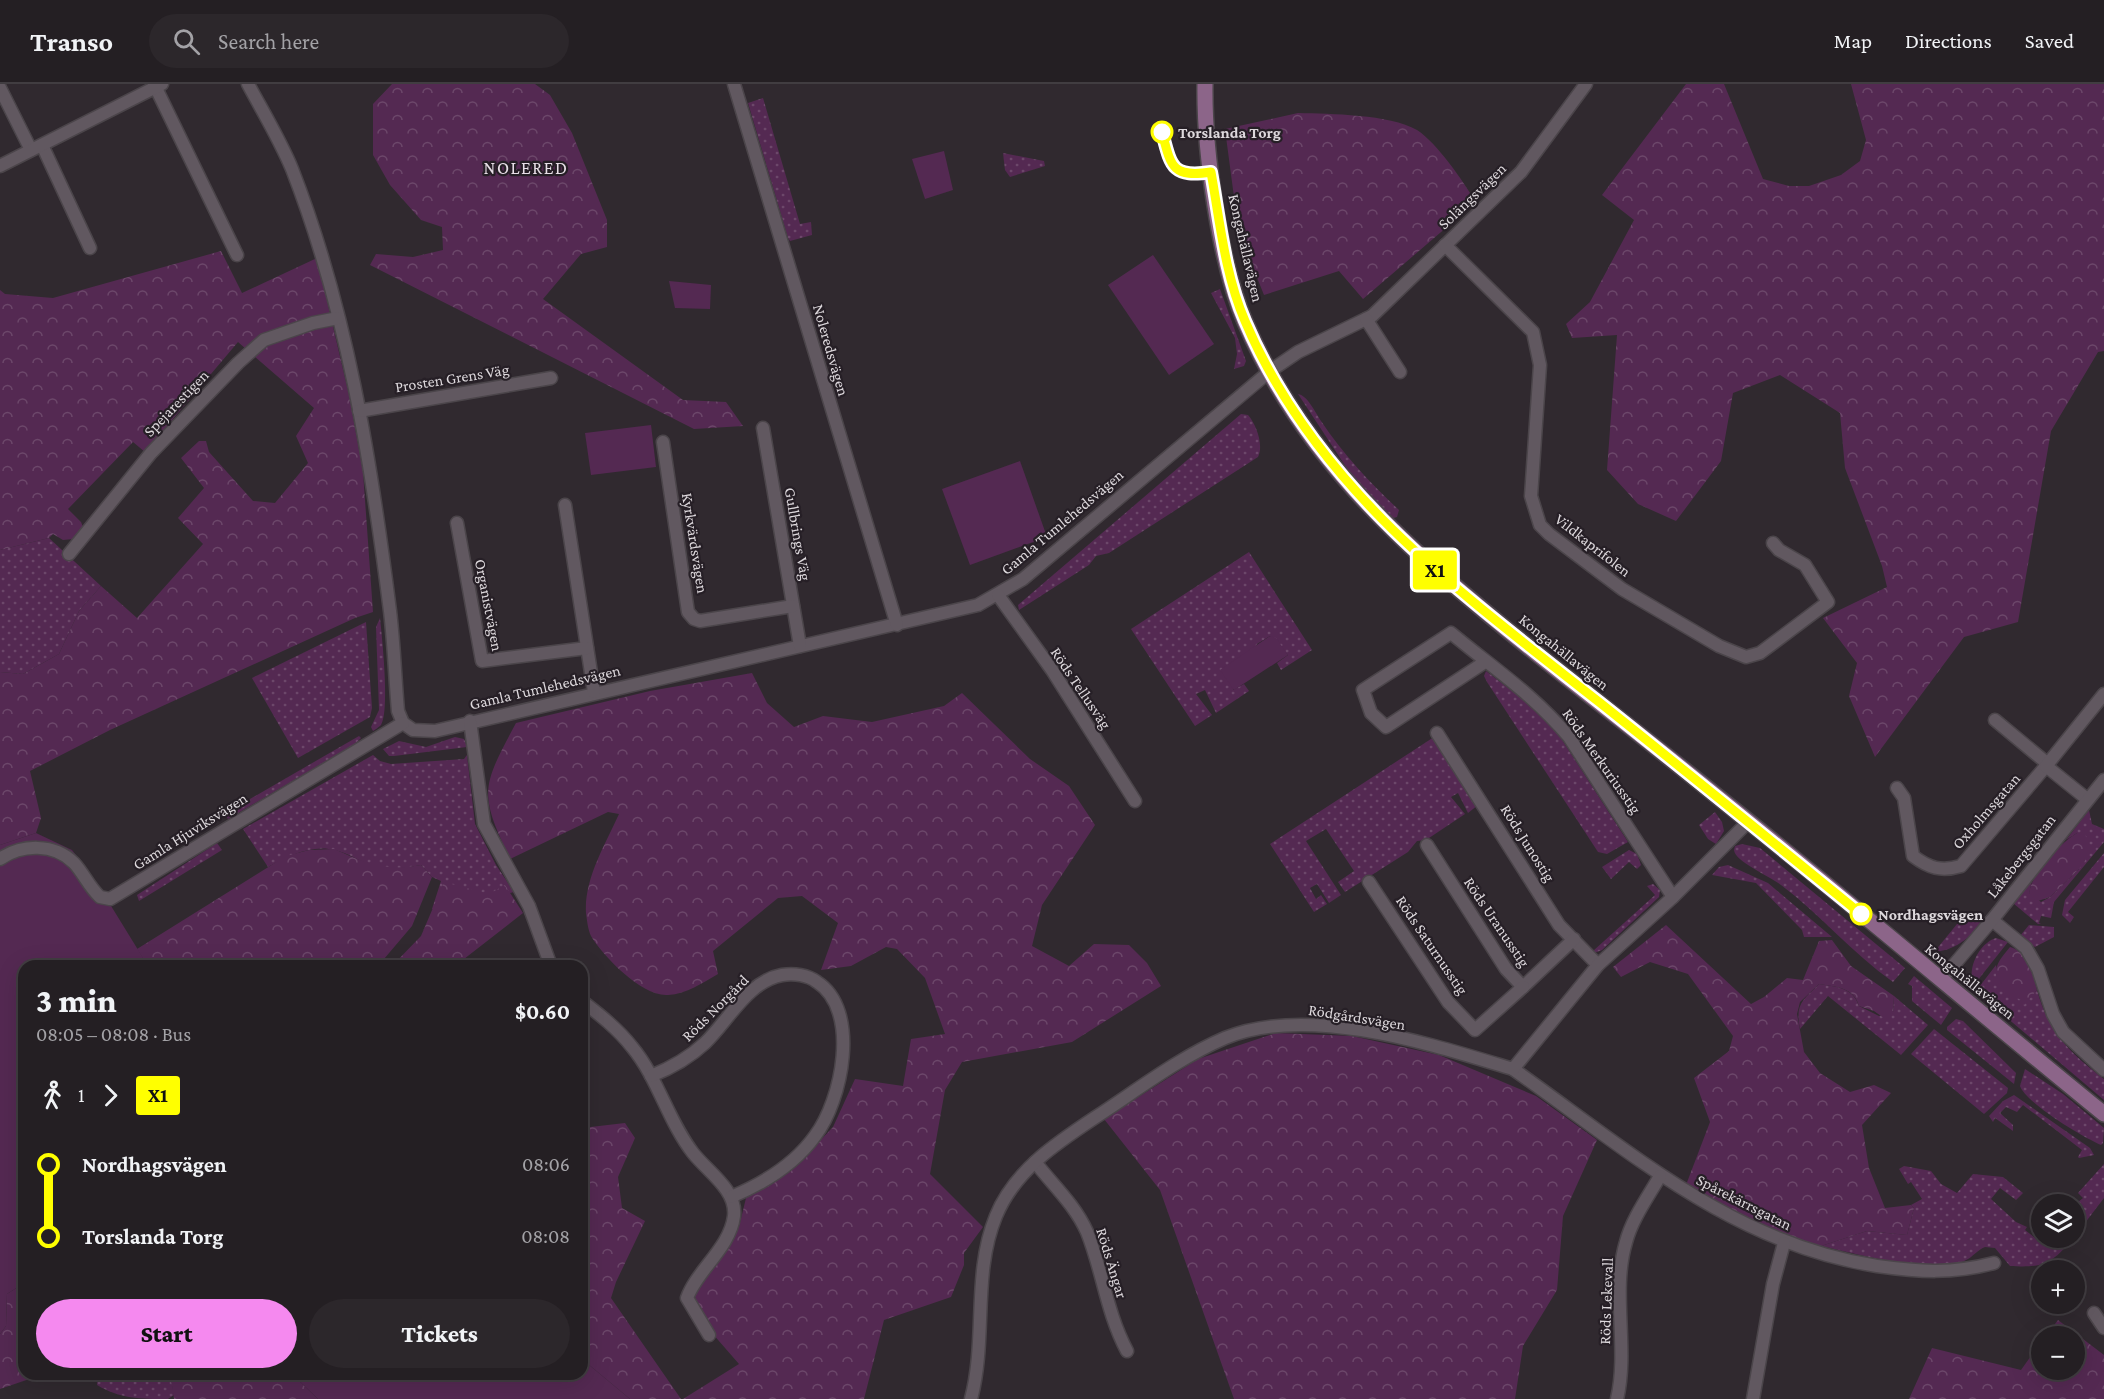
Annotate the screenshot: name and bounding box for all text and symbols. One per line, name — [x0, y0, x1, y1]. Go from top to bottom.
search box — [149, 14, 569, 68]
icon: search — [170, 25, 203, 58]
text: Transo — [30, 26, 113, 57]
text: Search here — [218, 29, 319, 54]
text: Map — [1834, 29, 1872, 53]
text: Directions — [1905, 29, 1992, 53]
text: Saved — [2025, 29, 2074, 53]
marker: Torslanda Torg — [1151, 121, 1173, 143]
place label: Torslanda Torg — [1178, 124, 1281, 141]
district label: NOLERED — [484, 158, 568, 178]
street label: Solängsvägen — [1435, 159, 1510, 233]
street label: Kongahällavägen — [1224, 192, 1267, 304]
street label: Noleredsvägen — [809, 302, 852, 398]
street label: Prosten Grens Väg — [394, 361, 511, 396]
street label: Spejarestigen — [140, 366, 213, 440]
street label: Gamla Tumlehedsvägen — [997, 466, 1128, 579]
street label: Gullbrings Väg — [780, 486, 815, 582]
street label: Kyrkvärdsvägen — [678, 492, 711, 595]
street label: Vildkaprifolen — [1551, 510, 1635, 581]
line badge: X1 — [1408, 550, 1462, 590]
street label: Organistvägen — [471, 558, 506, 653]
text: X1 — [1425, 558, 1445, 582]
street label: Kongahällavägen — [1515, 611, 1613, 694]
street label: Röds Tellusväg — [1047, 644, 1115, 733]
street label: Gamla Tumlehedsvägen — [468, 661, 623, 714]
street label: Röds Merkuriusstig — [1559, 705, 1645, 818]
street label: Oxholmsgatan — [1949, 770, 2024, 853]
street label: Gamla Hjuviksvägen — [130, 789, 251, 874]
street label: Röds Junostig — [1497, 801, 1559, 885]
street label: Låkebergsgatan — [1983, 811, 2060, 902]
street label: Röds Uranusstig — [1460, 874, 1533, 971]
street label: Röds Saturnusstig — [1392, 892, 1471, 998]
marker: Nordhagsvägen — [1850, 903, 1872, 925]
place label: Nordhagsvägen — [1878, 906, 1983, 923]
street label: Kongahällavägen — [1921, 940, 2019, 1023]
street label: Röds Norgård — [678, 971, 753, 1045]
text: 3 min — [36, 982, 117, 1019]
text: $0.60 — [515, 999, 570, 1024]
street label: Rödgårdsvägen — [1307, 1001, 1407, 1034]
text: 08:05 – 08:08 · Bus — [36, 1023, 191, 1045]
icon: walk — [36, 1079, 69, 1112]
icon: forward — [94, 1079, 127, 1112]
text: X1 — [148, 1083, 168, 1107]
text: 1 — [78, 1084, 85, 1106]
text: Nordhagsvägen — [82, 1152, 227, 1177]
text: 08:06 — [522, 1153, 570, 1175]
street label: Spårekärrsgatan — [1693, 1171, 1795, 1234]
map controls — [2031, 1194, 2085, 1380]
button: layers — [2031, 1194, 2085, 1248]
text: Torslanda Torg — [82, 1224, 223, 1249]
text: 08:08 — [521, 1225, 570, 1247]
street label: Röds Ängar — [1092, 1226, 1131, 1301]
street label: Röds Lekevall — [1596, 1257, 1616, 1345]
button: + — [2031, 1260, 2085, 1314]
button: Start — [36, 1299, 297, 1368]
button: Tickets — [309, 1299, 570, 1368]
button: − — [2031, 1326, 2085, 1380]

